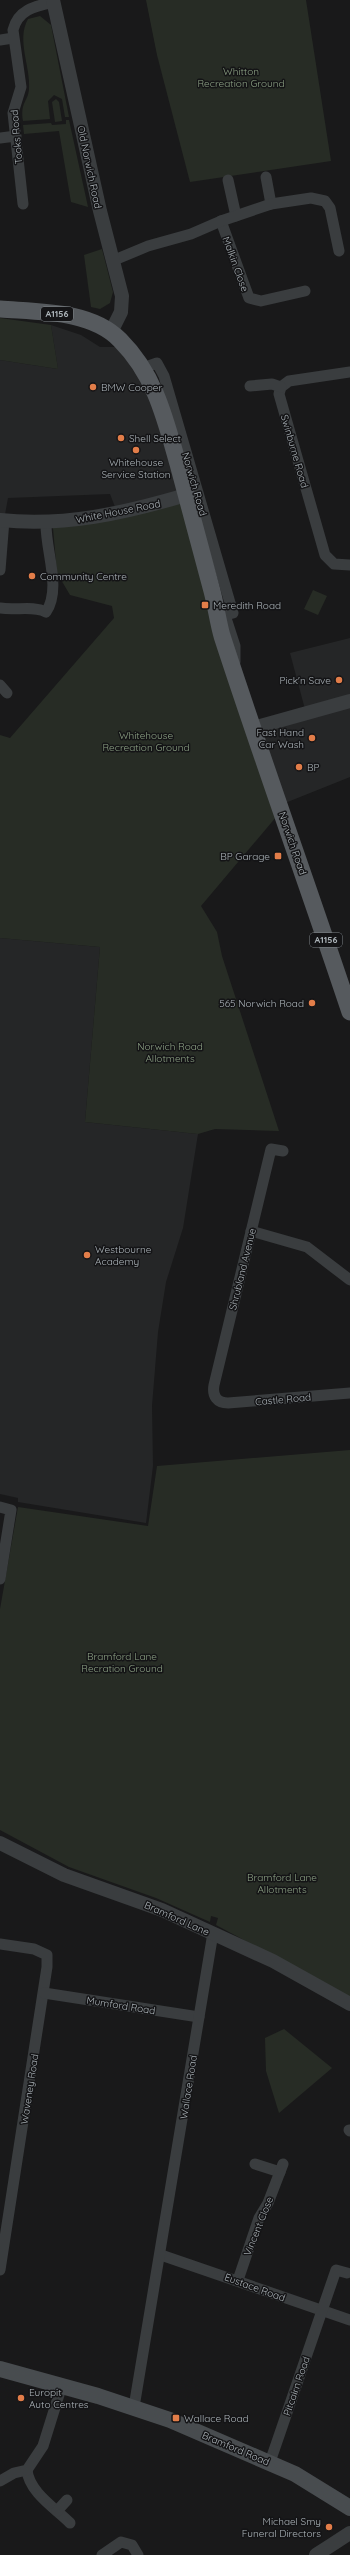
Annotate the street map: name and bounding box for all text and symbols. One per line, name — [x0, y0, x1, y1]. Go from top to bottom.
park label: Whitton Recreation Ground — [197, 65, 285, 90]
street label: Tooks Road — [8, 109, 25, 165]
street label: Old Norwich Road — [74, 124, 105, 210]
street label: Malkin Close — [220, 235, 252, 294]
road number: A1156 — [41, 307, 73, 321]
place label: BMW Cooper — [101, 381, 162, 394]
marker: BMW Cooper — [88, 382, 98, 392]
street label: Swinburne Road — [278, 413, 311, 489]
place label: Shell Select — [129, 432, 182, 445]
marker: Shell Select — [116, 433, 126, 443]
marker: Whitehouse Service Station — [131, 445, 141, 455]
street label: Norwich Road — [179, 451, 210, 518]
place label: Whitehouse Service Station — [101, 456, 171, 481]
street label: White House Road — [75, 497, 162, 526]
place label: Community Centre — [40, 570, 127, 583]
marker: Community Centre — [27, 571, 37, 581]
place label: Meredith Road — [213, 599, 281, 612]
marker: Meredith Road — [200, 600, 210, 610]
place label: Pick'n Save — [279, 674, 331, 687]
marker: Pick'n Save — [334, 675, 344, 685]
place label: Fast Hand Car Wash — [257, 726, 304, 751]
park label: Whitehouse Recreation Ground — [102, 729, 190, 754]
marker: Fast Hand Car Wash — [307, 733, 317, 743]
place label: BP — [307, 761, 320, 774]
marker: BP — [294, 762, 304, 772]
street label: Norwich Road — [276, 810, 309, 876]
place label: BP Garage — [220, 850, 270, 863]
marker: BP Garage — [273, 851, 283, 861]
road number: A1156 — [310, 933, 342, 947]
place label: 565 Norwich Road — [219, 997, 304, 1010]
marker: 565 Norwich Road — [307, 998, 317, 1008]
park label: Norwich Road Allotments — [137, 1040, 203, 1065]
street label: Shrubland Avenue — [226, 1226, 259, 1311]
place label: Westbourne Academy — [95, 1243, 152, 1268]
marker: Westbourne Academy — [82, 1250, 92, 1260]
street label: Castle Road — [255, 1391, 312, 1408]
park label: Bramford Lane Recration Ground — [81, 1650, 163, 1675]
park label: Bramford Lane Allotments — [247, 1871, 317, 1896]
street label: Bramford Lane — [142, 1898, 212, 1939]
street label: Mumford Road — [86, 1994, 156, 2017]
street label: Waveney Road — [18, 2053, 41, 2125]
street label: Wallace Road — [177, 2054, 200, 2120]
street label: Vincent Close — [241, 2195, 276, 2258]
street label: Eustace Road — [223, 2270, 287, 2304]
street label: Pitcairn Road — [280, 2355, 313, 2418]
place label: Europit Auto Centres — [29, 2386, 89, 2411]
marker: Europit Auto Centres — [16, 2393, 26, 2403]
place label: Wallace Road — [184, 2412, 249, 2425]
marker: Wallace Road — [171, 2413, 181, 2423]
street label: Bramford Road — [200, 2428, 271, 2468]
place label: Michael Smy Funeral Directors — [242, 2515, 321, 2540]
marker: Michael Smy Funeral Directors — [324, 2522, 334, 2532]

